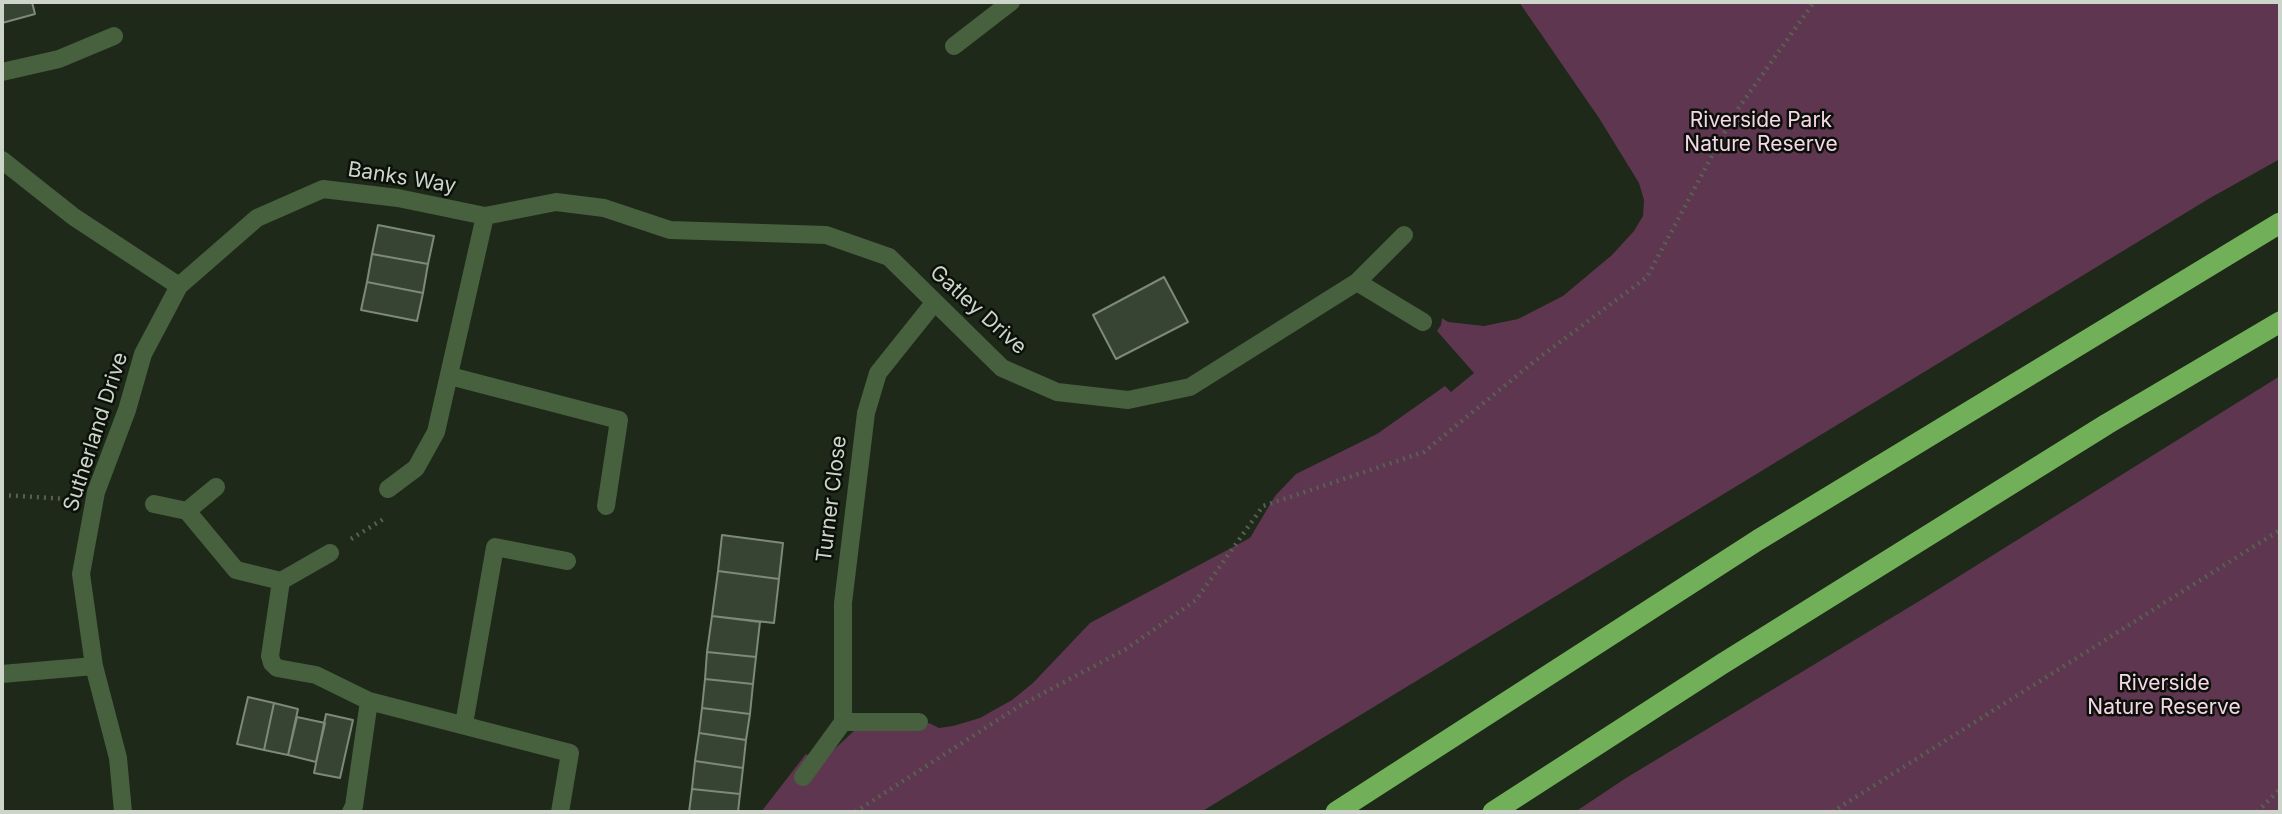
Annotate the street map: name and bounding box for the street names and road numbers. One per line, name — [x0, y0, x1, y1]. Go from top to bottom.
street label: Banks Way — [346, 157, 458, 199]
street label: Gatley Drive — [925, 260, 1031, 360]
street label: Sutherland Drive — [58, 349, 134, 515]
street label: Turner Close — [812, 434, 852, 564]

